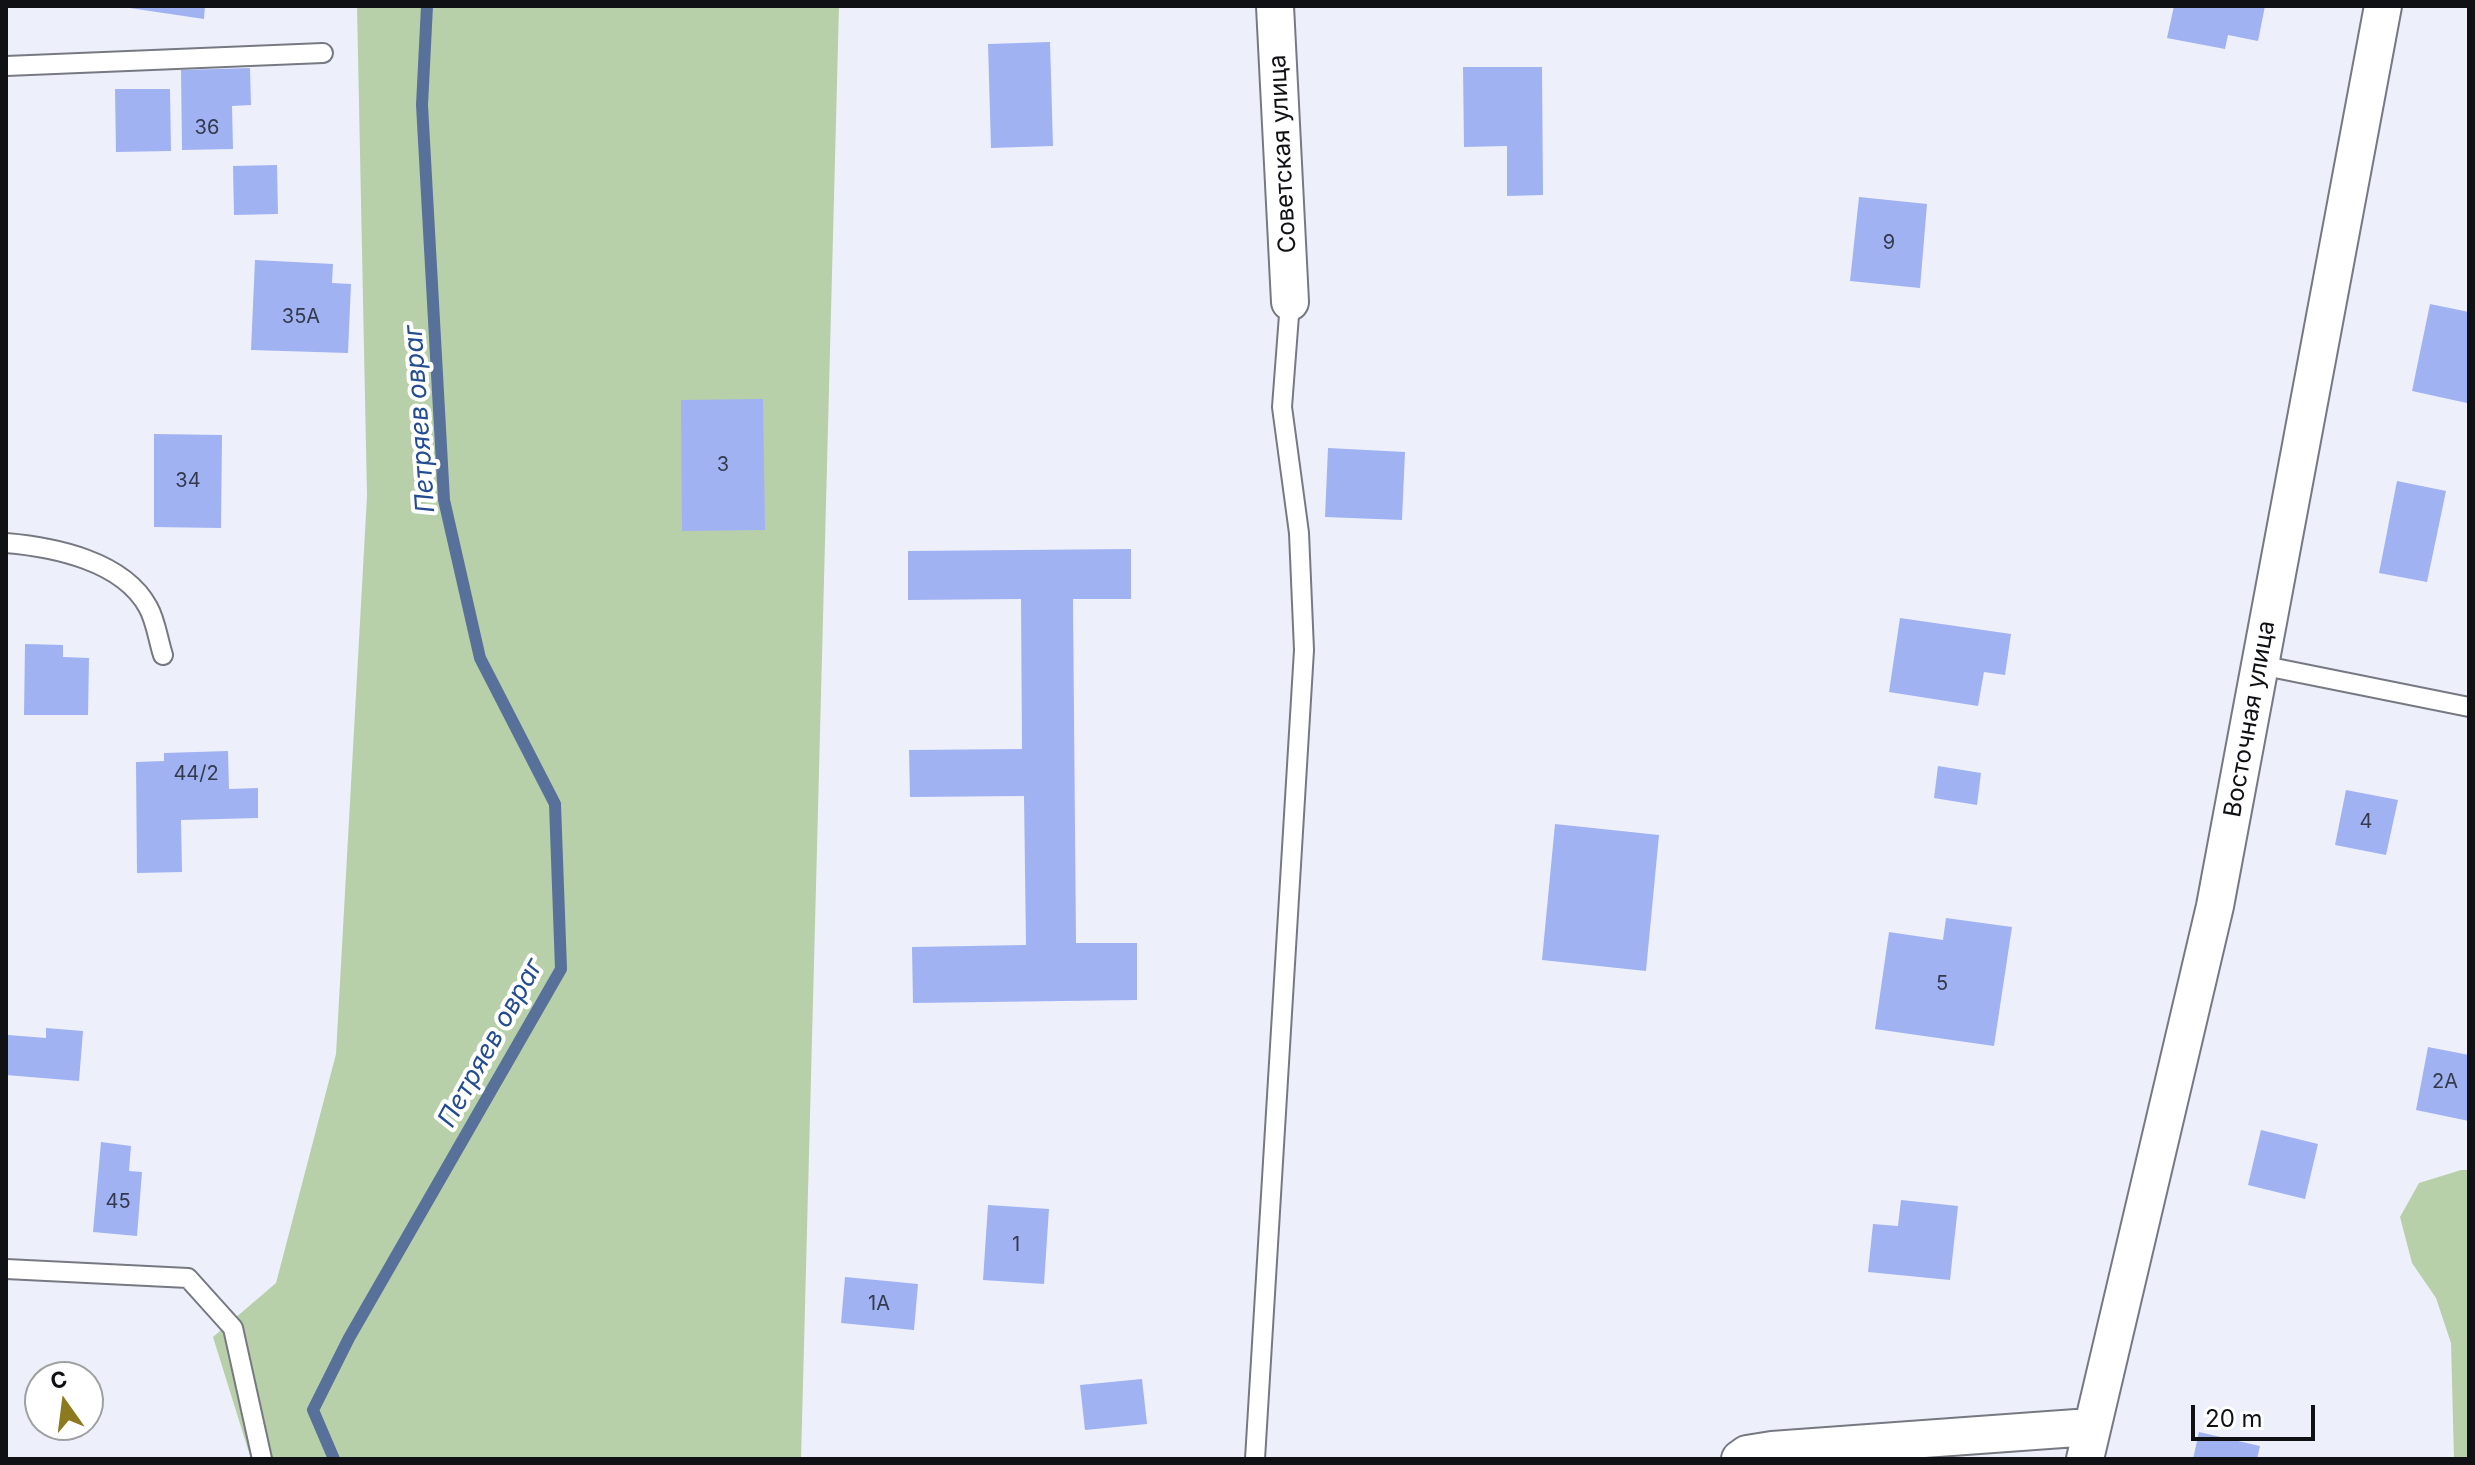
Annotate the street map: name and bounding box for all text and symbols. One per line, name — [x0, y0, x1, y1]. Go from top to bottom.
street label: Советская улица — [1263, 54, 1303, 254]
house number: 36 — [195, 116, 219, 140]
house number: 9 — [1883, 231, 1895, 255]
house number: 35А — [282, 305, 320, 329]
water label: Петряев овраг — [398, 324, 442, 514]
house number: 3 — [717, 453, 729, 477]
house number: 34 — [175, 469, 201, 493]
street label: Восточная улица — [2219, 619, 2281, 819]
house number: 44/2 — [173, 762, 219, 786]
house number: 4 — [2360, 810, 2372, 834]
water label: Петряев овраг — [432, 953, 550, 1133]
house number: 5 — [1936, 972, 1948, 996]
house number: 2А — [2432, 1070, 2458, 1094]
house number: 45 — [105, 1190, 131, 1214]
house number: 1 — [1012, 1233, 1020, 1257]
house number: 1А — [868, 1292, 890, 1316]
north arrow — [24, 1361, 104, 1441]
text: С — [48, 1365, 70, 1394]
scale bar — [2195, 1389, 2319, 1439]
text: 20 m — [2205, 1404, 2263, 1433]

